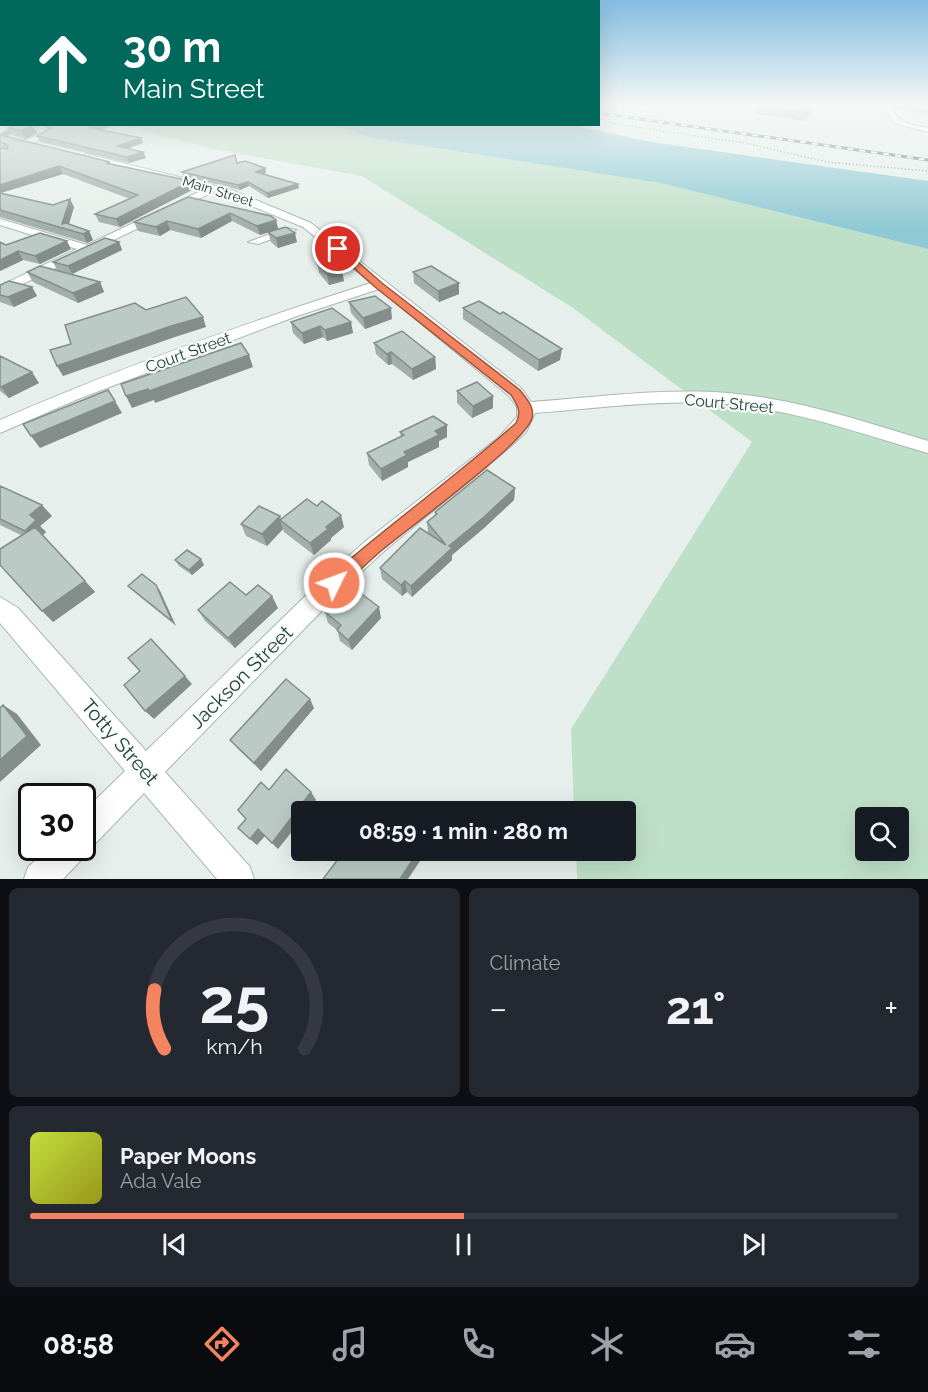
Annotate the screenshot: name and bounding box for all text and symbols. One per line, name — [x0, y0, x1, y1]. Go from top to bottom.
text: 30 m — [123, 23, 221, 72]
icon: ahead — [24, 24, 102, 102]
text: Main Street — [123, 73, 265, 104]
street label: Main Street — [181, 173, 256, 209]
pin — [312, 223, 363, 274]
icon: arrive — [321, 232, 354, 265]
street label: Court Street — [143, 328, 234, 377]
street label: Court Street — [684, 390, 775, 417]
position arrow — [302, 551, 366, 615]
street label: Jackson Street — [185, 620, 298, 733]
street label: Totty Street — [76, 694, 164, 790]
speed limit sign: 30 — [18, 783, 96, 861]
map controls — [855, 807, 909, 861]
button: search — [855, 807, 909, 861]
text: 08:59 · 1 min · 280 m — [359, 818, 568, 844]
text: Climate — [490, 951, 561, 975]
text: 25 — [199, 964, 269, 1038]
text: 21° — [666, 982, 726, 1035]
text: − — [490, 989, 507, 1028]
text: + — [884, 989, 898, 1028]
text: km/h — [206, 1035, 263, 1060]
text: Paper Moons — [120, 1143, 256, 1169]
text: Ada Vale — [120, 1169, 202, 1193]
icon: previous — [158, 1228, 191, 1261]
icon: pause — [447, 1228, 480, 1261]
icon: next — [737, 1228, 770, 1261]
icon: directions — [201, 1323, 243, 1365]
icon: music — [329, 1323, 371, 1365]
icon: phone — [457, 1323, 499, 1365]
icon: climate — [586, 1323, 628, 1365]
icon: car — [714, 1323, 756, 1365]
icon: filters — [843, 1323, 885, 1365]
text: 08:58 — [43, 1329, 114, 1360]

